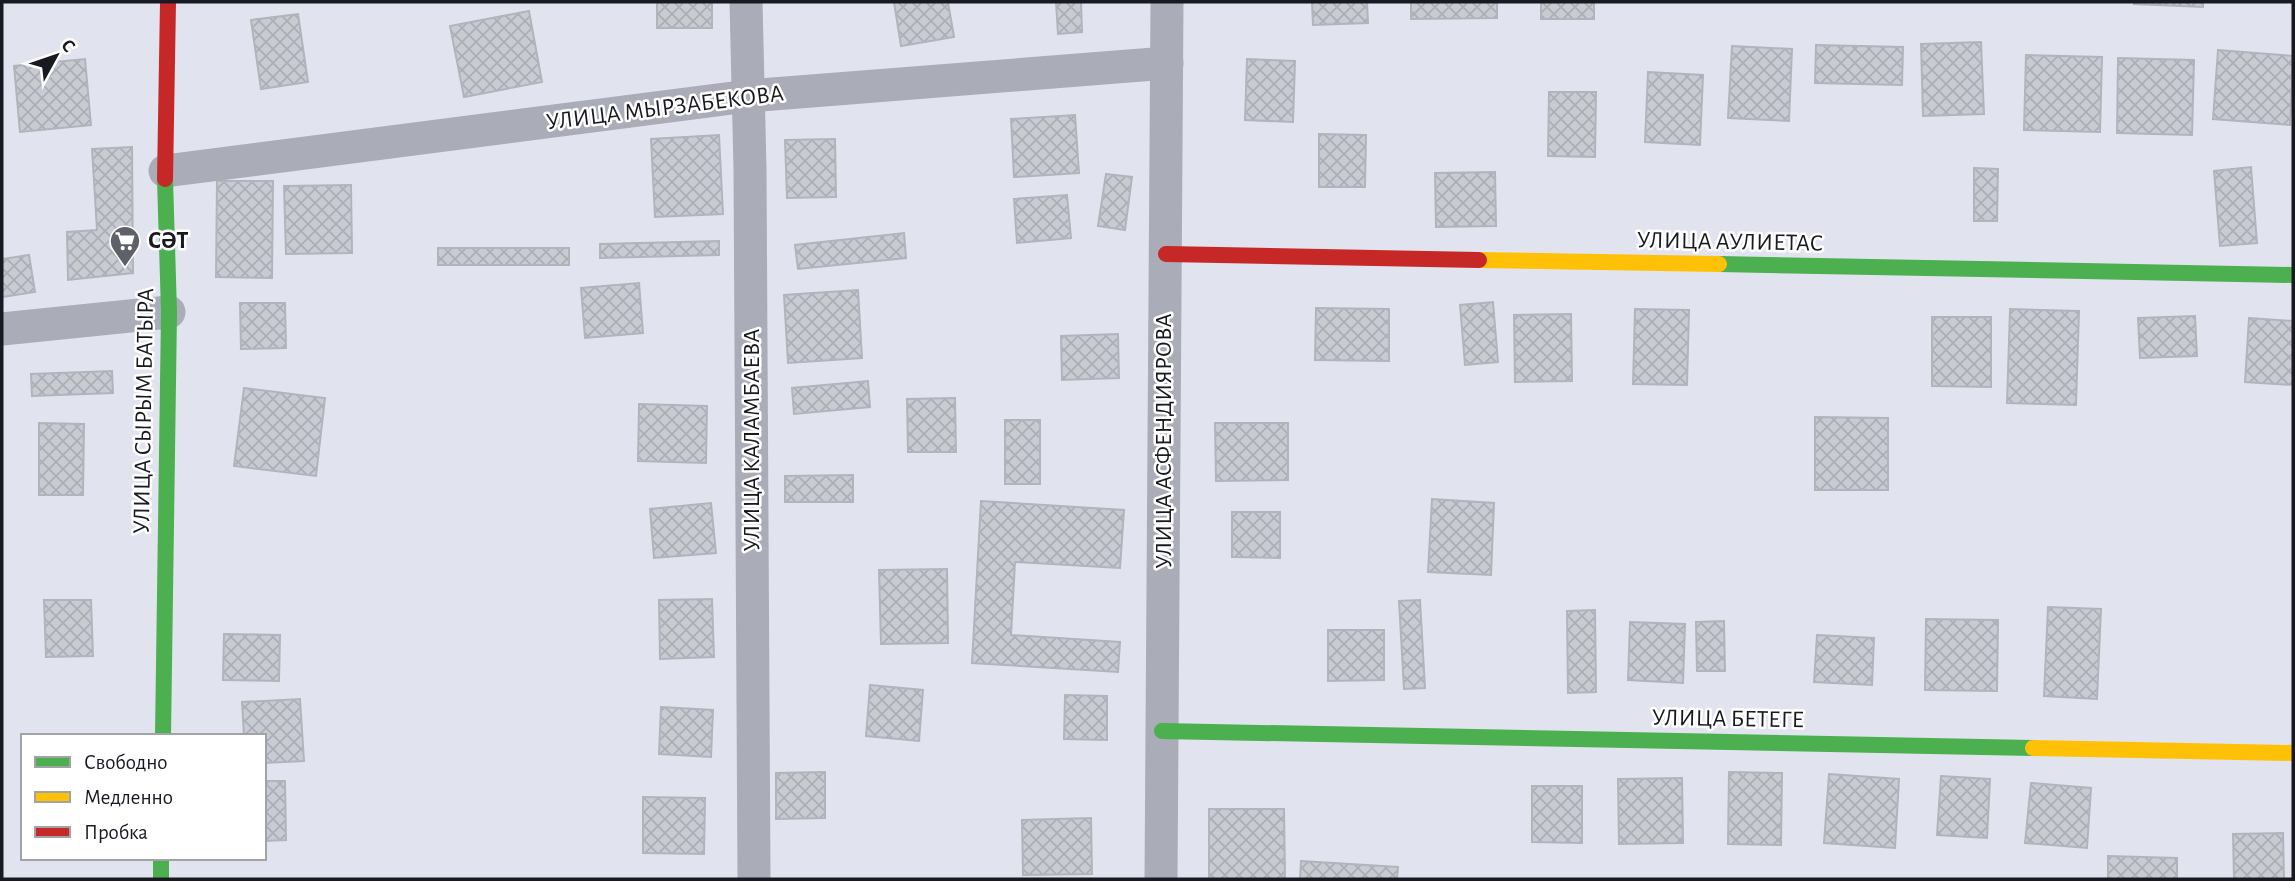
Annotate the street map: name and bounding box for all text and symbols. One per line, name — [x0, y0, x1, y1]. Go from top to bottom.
north arrow — [21, 21, 91, 91]
text: С — [57, 36, 79, 56]
street label: УЛИЦА МЫРЗАБЕКОВА — [545, 82, 785, 134]
supermarket icon: СƏТ — [108, 224, 142, 268]
street label: УЛИЦА АУЛИЕТАС — [1637, 228, 1823, 256]
place label: СƏТ — [148, 229, 188, 253]
street label: УЛИЦА СЫРЫМ БАТЫРА — [130, 288, 158, 534]
street label: УЛИЦА АСФЕНДИЯРОВА — [1152, 313, 1176, 569]
street label: УЛИЦА КАЛАМБАЕВА — [740, 329, 764, 551]
street label: УЛИЦА БЕТЕГЕ — [1652, 706, 1804, 732]
legend — [21, 734, 266, 860]
text: Свободно — [84, 752, 168, 773]
text: Медленно — [84, 787, 173, 808]
text: Пробка — [84, 822, 148, 843]

